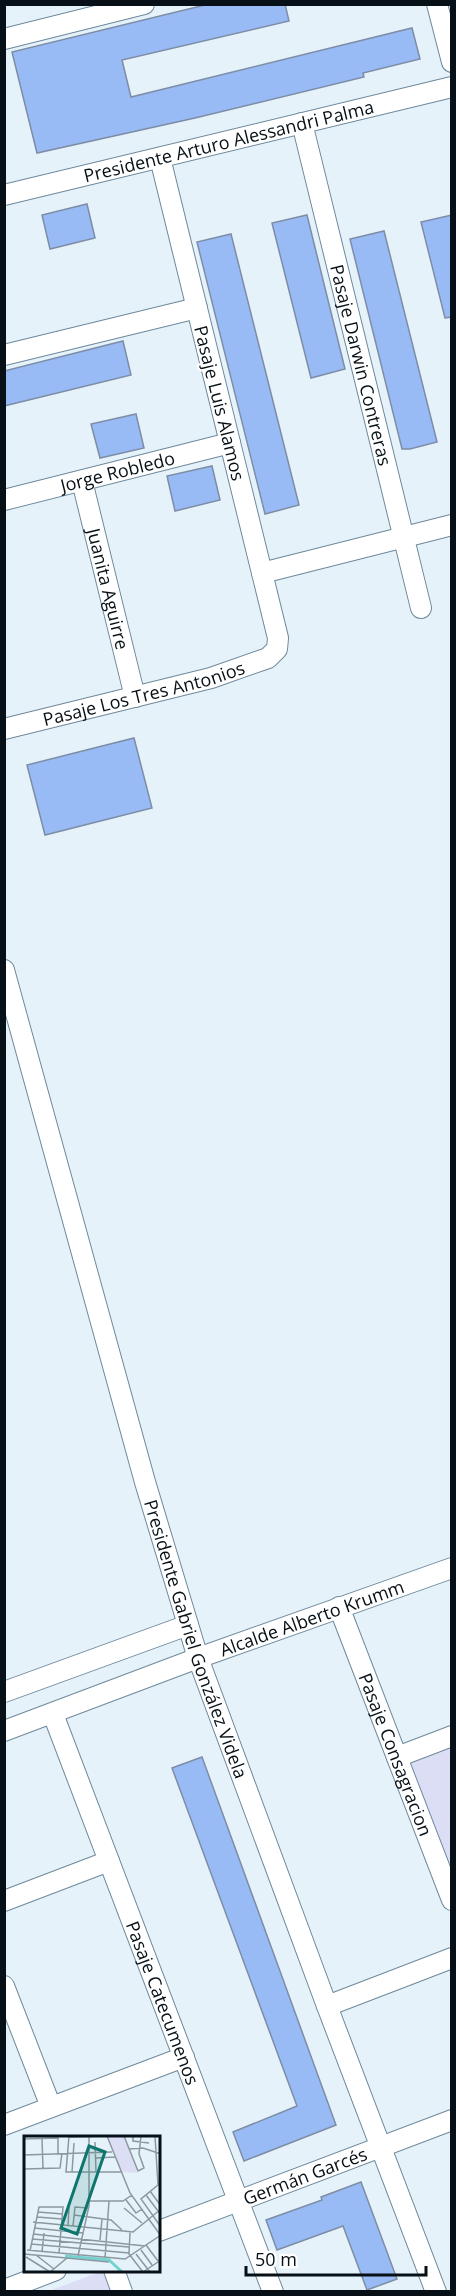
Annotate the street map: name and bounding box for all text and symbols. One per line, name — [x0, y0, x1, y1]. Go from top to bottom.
street label: Presidente Arturo Alessandri Palma — [81, 94, 376, 187]
street label: Pasaje Darwin Contreras — [325, 262, 398, 468]
street label: Pasaje Luis Alamos — [189, 323, 251, 483]
street label: Jorge Robledo — [56, 445, 177, 498]
street label: Juanita Aguirre — [82, 524, 135, 652]
street label: Pasaje Los Tres Antonios — [40, 655, 248, 731]
street label: Presidente Gabriel González Videla — [139, 1497, 254, 1782]
street label: Alcalde Alberto Krumm — [216, 1574, 407, 1661]
street label: Pasaje Consagracion — [354, 1669, 438, 1839]
street label: Pasaje Catecumenos — [121, 1917, 205, 2088]
inset map — [24, 2136, 160, 2272]
street label: Germán Garcés — [239, 2141, 370, 2210]
scale bar — [246, 2239, 426, 2277]
text: 50 m — [255, 2247, 297, 2271]

